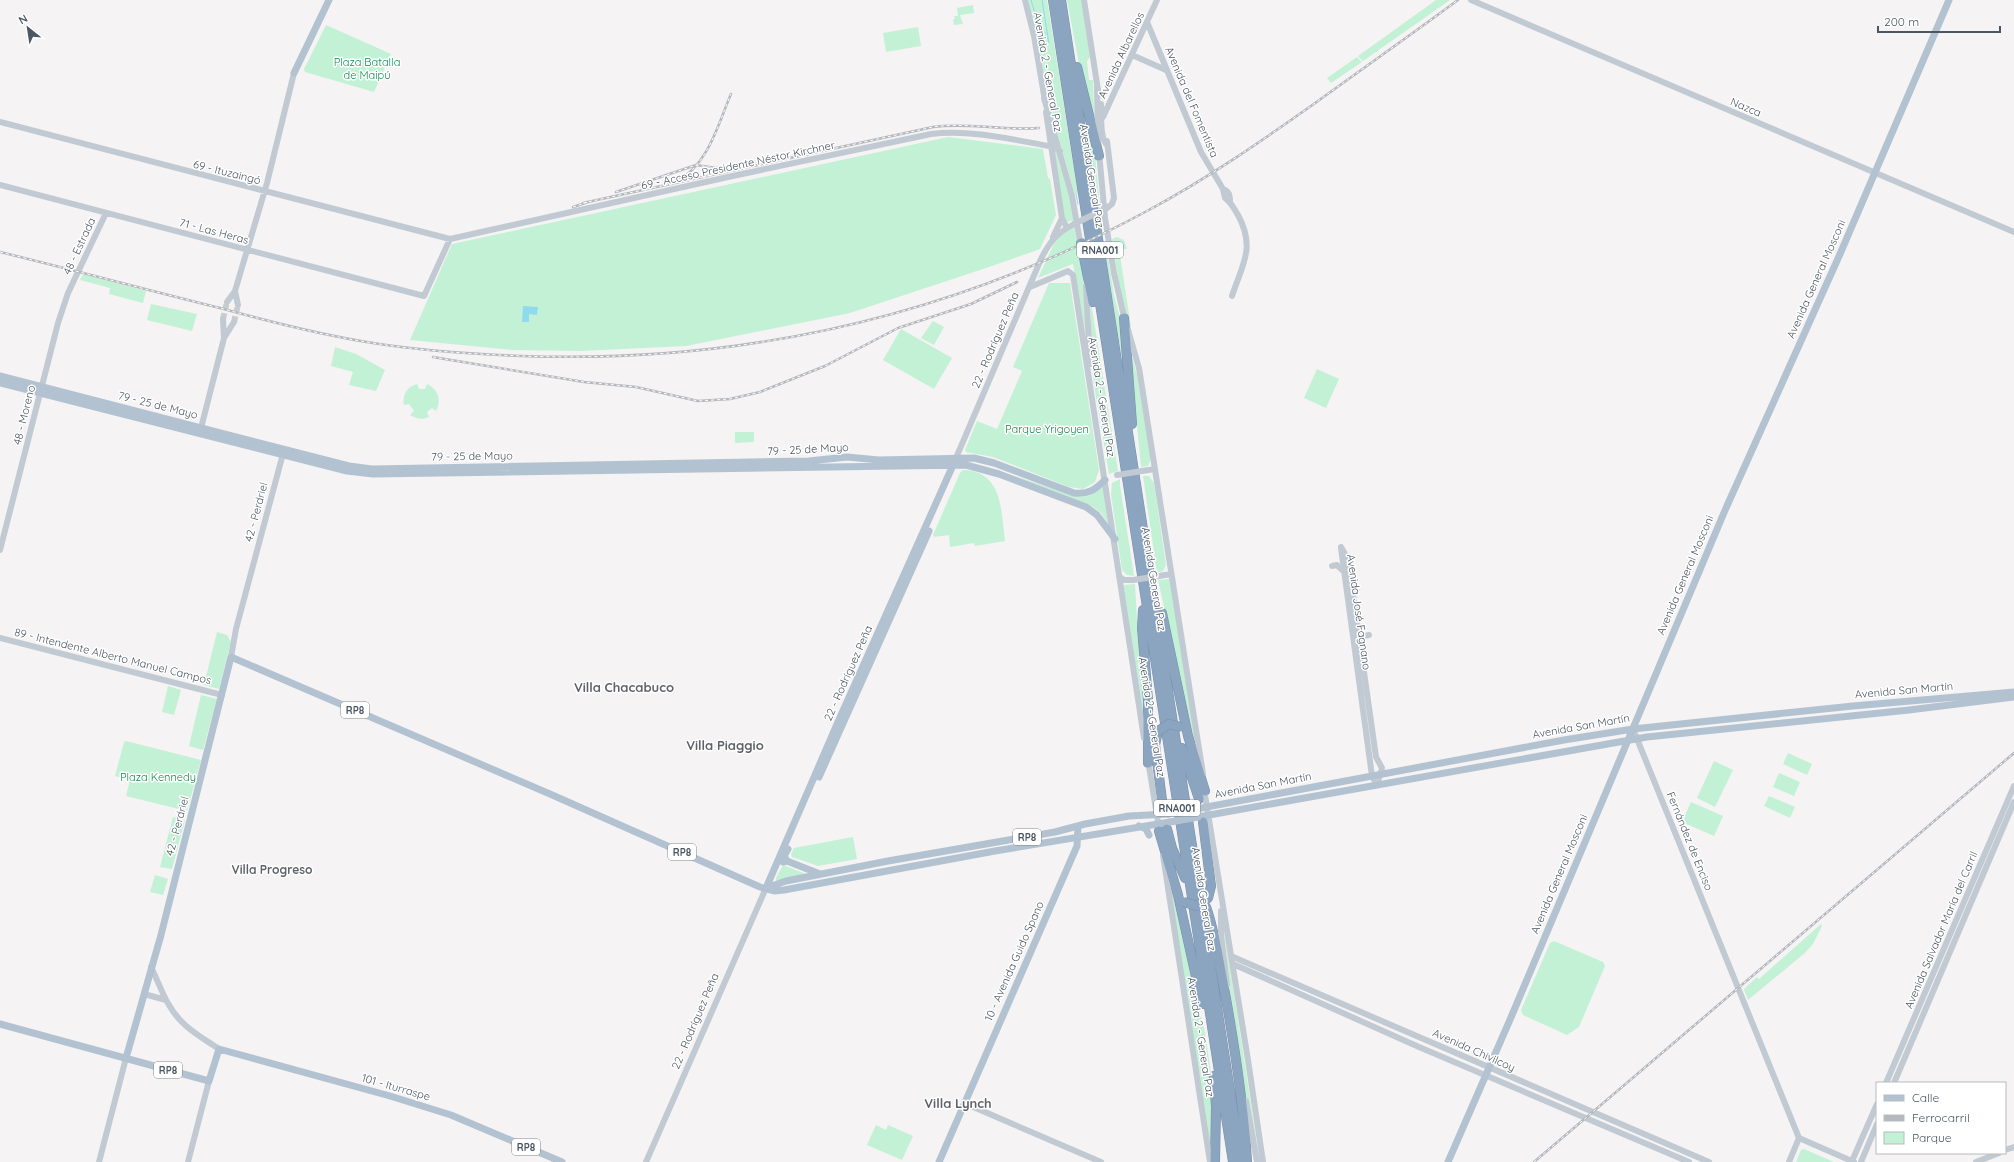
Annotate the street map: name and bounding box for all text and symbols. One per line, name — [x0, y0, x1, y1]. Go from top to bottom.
north arrow — [8, 8, 48, 48]
scale bar — [1878, 8, 2000, 34]
street label: Avenida Albarellos — [1095, 10, 1147, 100]
text: N — [16, 11, 30, 27]
street label: Avenida 2 - General Paz — [1031, 11, 1065, 133]
text: 200 m — [1884, 14, 1919, 29]
street label: Avenida del Fomentista — [1162, 44, 1222, 160]
park label: Plaza Batalla de Maipú — [334, 55, 400, 82]
street label: Nazca — [1728, 94, 1764, 120]
street label: Avenida General Paz — [1077, 123, 1107, 229]
street label: 69 - Acceso Presidente Néstor Kirchner — [640, 137, 837, 192]
street label: 69 - Ituzaingó — [192, 157, 263, 187]
street label: 48 - Estrada — [60, 215, 98, 277]
street label: 71 - Las Heras — [178, 215, 250, 247]
street label: Avenida General Mosconi — [1783, 217, 1849, 341]
road number: RNA001 — [1077, 242, 1123, 258]
street label: 22 - Rodríguez Peña — [968, 290, 1022, 390]
street label: Avenida 2 - General Paz — [1086, 336, 1118, 458]
street label: 48 - Moreno — [10, 383, 38, 446]
street label: 79 - 25 de Mayo — [117, 388, 200, 422]
park label: Parque Yrigoyen — [1005, 422, 1089, 436]
street label: 79 - 25 de Mayo — [767, 440, 849, 458]
street label: 79 - 25 de Mayo — [431, 448, 513, 464]
street label: 42 - Perdriel — [241, 481, 271, 543]
street label: Avenida General Mosconi — [1653, 513, 1717, 637]
street label: Avenida General Paz — [1139, 526, 1169, 632]
street label: Avenida José Fagnano — [1344, 553, 1374, 671]
street label: 22 - Rodríguez Peña — [821, 623, 875, 723]
street label: 89 - Intendente Alberto Manuel Campos — [13, 625, 213, 687]
street label: Avenida 2 - General Paz — [1136, 656, 1168, 778]
district label: Villa Chacabuco — [574, 679, 674, 695]
street label: Avenida San Martín — [1854, 679, 1954, 701]
road number: RP8 — [341, 702, 369, 718]
street label: Avenida San Martín — [1531, 711, 1631, 741]
district label: Villa Piaggio — [686, 737, 764, 753]
street label: Avenida San Martín — [1213, 769, 1313, 801]
park label: Plaza Kennedy — [120, 770, 196, 784]
street label: Fernández de Enciso — [1664, 790, 1716, 893]
street label: 42 - Perdriel — [162, 795, 192, 857]
road number: RNA001 — [1154, 800, 1200, 816]
street label: Avenida General Mosconi — [1527, 812, 1591, 936]
road number: RP8 — [1013, 829, 1041, 845]
road number: RP8 — [668, 844, 696, 860]
street label: Avenida General Paz — [1189, 846, 1219, 952]
street label: Avenida Salvador María del Carril — [1901, 849, 1981, 1011]
district label: Villa Progreso — [232, 862, 313, 877]
street label: 10 - Avenida Guido Spano — [981, 899, 1047, 1023]
street label: 22 - Rodríguez Peña — [668, 971, 722, 1071]
street label: Avenida 2 - General Paz — [1185, 976, 1217, 1098]
street label: Avenida Chivilcoy — [1431, 1026, 1517, 1074]
road number: RP8 — [154, 1062, 182, 1078]
street label: 101 - Iturraspe — [360, 1071, 432, 1103]
legend — [1876, 1082, 2006, 1154]
text: Calle — [1912, 1090, 1940, 1105]
district label: Villa Lynch — [924, 1095, 992, 1111]
text: Ferrocarril — [1912, 1110, 1970, 1125]
text: Parque — [1912, 1130, 1952, 1145]
road number: RP8 — [512, 1139, 540, 1155]

